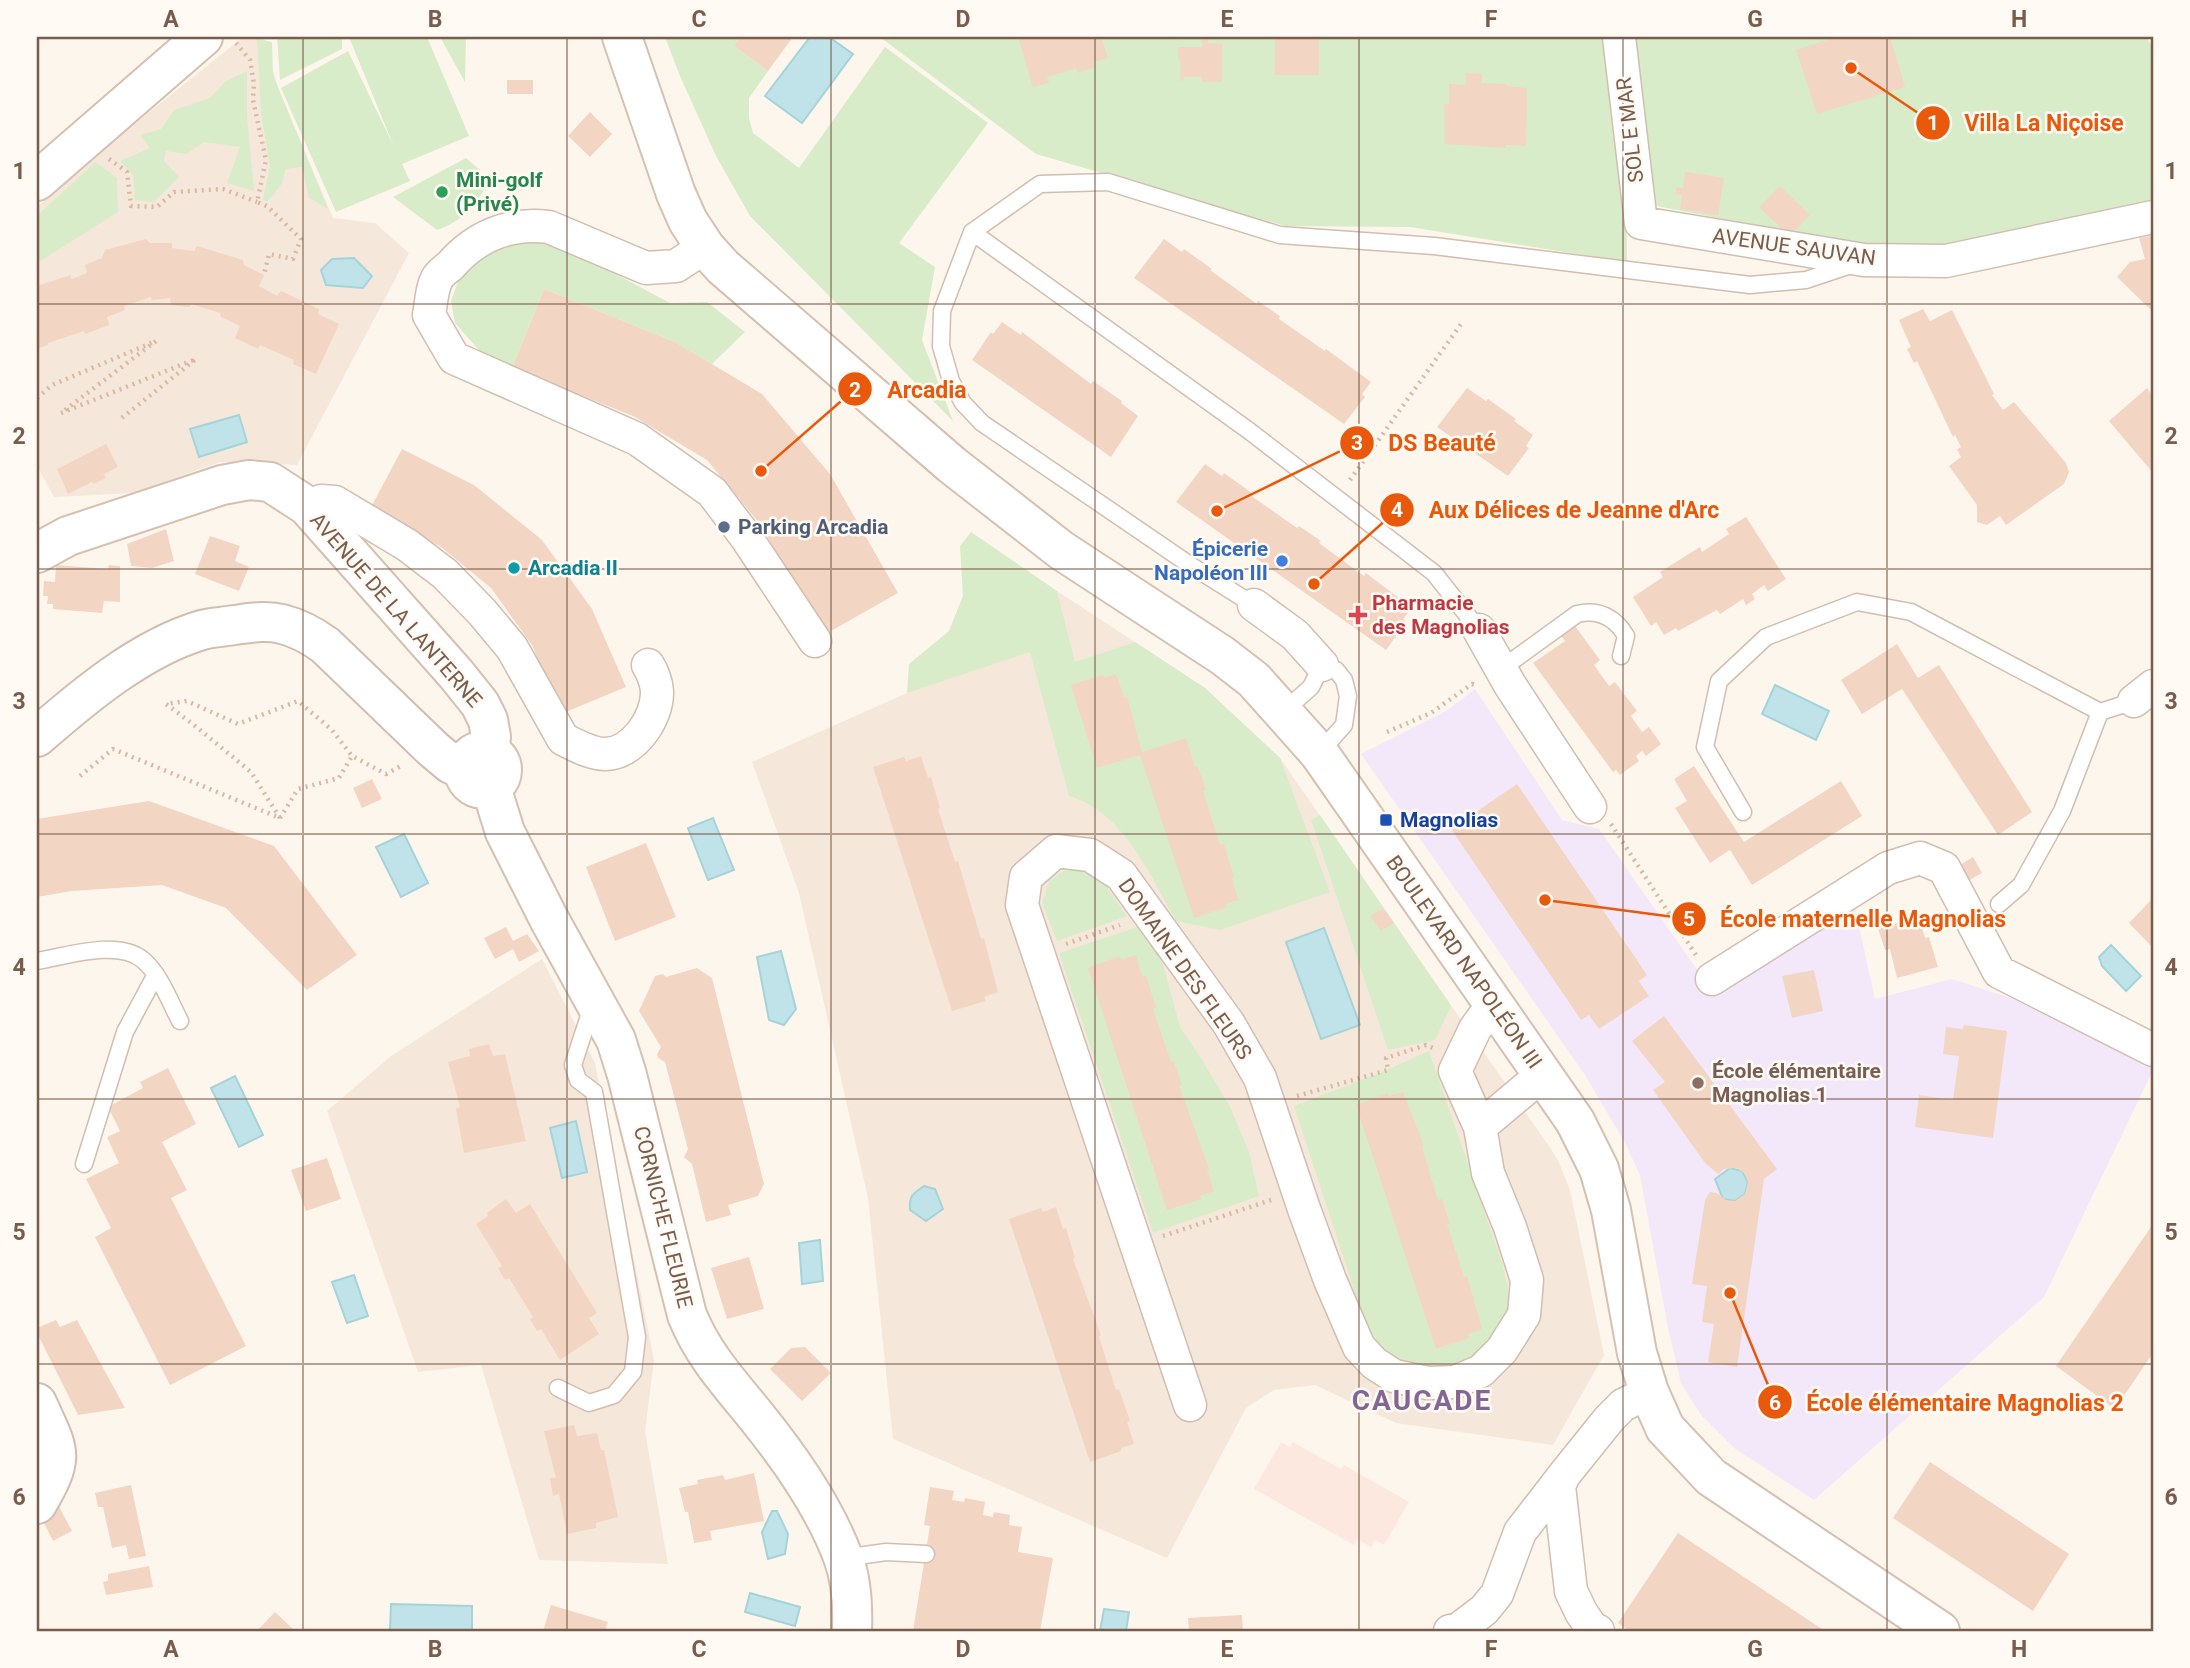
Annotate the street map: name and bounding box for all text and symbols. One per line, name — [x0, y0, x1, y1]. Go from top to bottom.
text: A — [163, 6, 179, 33]
text: B — [428, 6, 442, 33]
text: C — [691, 6, 707, 33]
text: D — [956, 6, 970, 33]
text: E — [1221, 6, 1234, 33]
text: F — [1485, 6, 1498, 33]
text: G — [1747, 6, 1763, 33]
text: H — [2011, 6, 2027, 33]
street label: SOL E MAR — [1612, 76, 1648, 184]
callout: Villa La Niçoise — [1915, 101, 2137, 145]
text: Villa La Niçoise — [1964, 110, 2124, 137]
text: 1 — [1927, 111, 1939, 135]
text: 1 — [12, 158, 26, 185]
text: 1 — [2164, 158, 2178, 185]
place label: Mini-golf (Privé) — [456, 168, 543, 216]
marker: Mini-golf (Privé) — [434, 184, 450, 200]
street label: AVENUE SAUVAN — [1711, 224, 1877, 270]
callout: Arcadia — [838, 367, 980, 411]
text: Arcadia — [887, 377, 967, 404]
text: 2 — [849, 378, 861, 402]
callout: DS Beauté — [1339, 421, 1509, 465]
text: 2 — [12, 423, 26, 450]
text: 2 — [2164, 423, 2178, 450]
text: DS Beauté — [1388, 430, 1496, 457]
text: 3 — [1351, 431, 1363, 455]
callout: Aux Délices de Jeanne d'Arc — [1379, 488, 1733, 532]
text: Aux Délices de Jeanne d'Arc — [1429, 497, 1719, 524]
text: 4 — [1391, 498, 1403, 522]
street label: AVENUE DE LA LANTERNE — [305, 508, 487, 712]
place label: Parking Arcadia — [738, 515, 889, 539]
marker: Parking Arcadia — [716, 519, 732, 535]
place label: Épicerie Napoléon III — [1154, 537, 1268, 585]
marker: Épicerie Napoléon III — [1274, 553, 1290, 569]
place label: Arcadia II — [528, 556, 618, 580]
marker: Arcadia II — [506, 560, 522, 576]
place label: Pharmacie des Magnolias — [1372, 591, 1510, 639]
marker: Pharmacie des Magnolias — [1350, 607, 1366, 623]
text: 3 — [12, 688, 26, 715]
text: 3 — [2164, 688, 2178, 715]
place label: Magnolias — [1400, 808, 1499, 832]
marker: Magnolias — [1378, 812, 1394, 828]
street label: BOULEVARD NAPOLÉON III — [1381, 851, 1547, 1073]
street label: DOMAINE DES FLEURS — [1113, 874, 1257, 1064]
callout: École maternelle Magnolias — [1671, 897, 2020, 941]
text: École maternelle Magnolias — [1720, 905, 2006, 933]
text: 5 — [1683, 907, 1695, 931]
text: 4 — [12, 954, 26, 981]
text: 4 — [2164, 954, 2178, 981]
place label: École élémentaire Magnolias 1 — [1712, 1059, 1881, 1107]
marker: École élémentaire Magnolias 1 — [1690, 1075, 1706, 1091]
street label: CORNICHE FLEURIE — [629, 1124, 697, 1310]
text: 5 — [12, 1219, 26, 1246]
text: 5 — [2164, 1219, 2178, 1246]
callout: École élémentaire Magnolias 2 — [1757, 1380, 2138, 1424]
district label: CAUCADE — [1352, 1384, 1492, 1417]
text: École élémentaire Magnolias 2 — [1806, 1389, 2124, 1417]
text: 6 — [1769, 1391, 1781, 1415]
text: 6 — [12, 1484, 26, 1511]
text: 6 — [2164, 1484, 2178, 1511]
text: A — [163, 1636, 179, 1663]
text: B — [428, 1636, 442, 1663]
text: C — [691, 1636, 707, 1663]
text: D — [956, 1636, 970, 1663]
text: E — [1221, 1636, 1234, 1663]
text: F — [1485, 1636, 1498, 1663]
text: G — [1747, 1636, 1763, 1663]
text: H — [2011, 1636, 2027, 1663]

